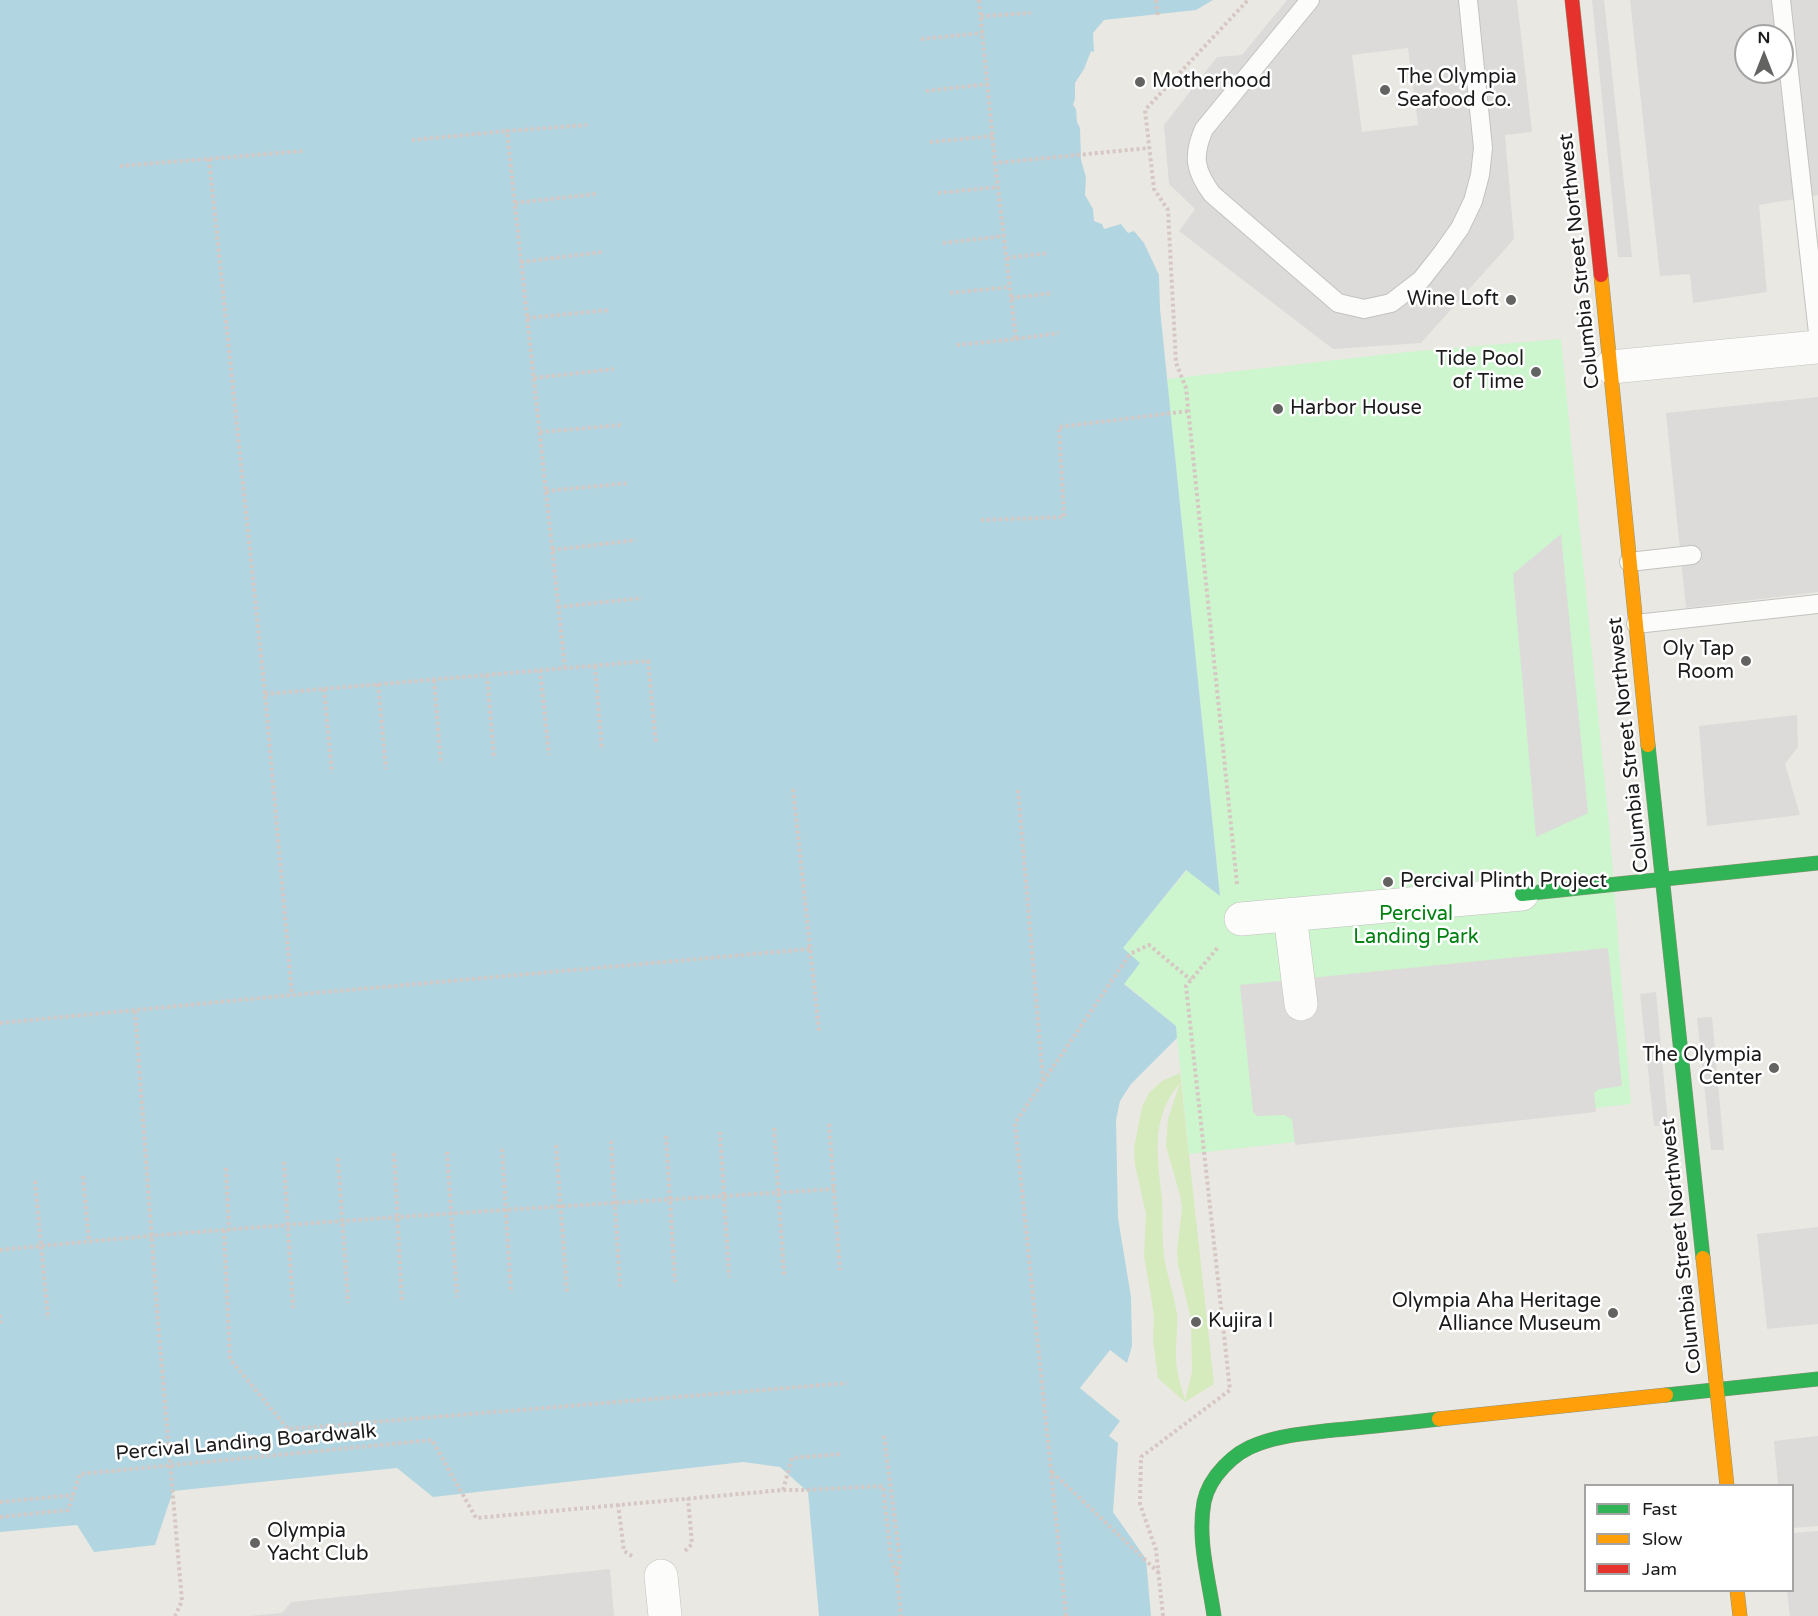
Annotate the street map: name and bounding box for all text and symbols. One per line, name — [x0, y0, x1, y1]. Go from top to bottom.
north arrow — [1734, 24, 1794, 84]
text: N — [1758, 28, 1770, 48]
place label: The Olympia Seafood Co. — [1397, 66, 1517, 113]
place label: Motherhood — [1152, 70, 1271, 94]
marker: Motherhood — [1133, 75, 1147, 89]
marker: The Olympia Seafood Co. — [1378, 83, 1392, 97]
street label: Columbia Street Northwest — [1555, 132, 1605, 390]
place label: Wine Loft — [1407, 288, 1499, 312]
marker: Wine Loft — [1504, 293, 1518, 307]
place label: Tide Pool of Time — [1435, 348, 1524, 395]
marker: Tide Pool of Time — [1529, 365, 1543, 379]
place label: Harbor House — [1290, 397, 1422, 421]
marker: Harbor House — [1271, 402, 1285, 416]
street label: Columbia Street Northwest — [1604, 616, 1654, 874]
place label: Oly Tap Room — [1663, 638, 1734, 685]
marker: Oly Tap Room — [1739, 654, 1753, 668]
place label: Percival Plinth Project — [1400, 870, 1607, 894]
marker: Percival Plinth Project — [1381, 875, 1395, 889]
park label: Percival Landing Park — [1353, 903, 1479, 950]
place label: The Olympia Center — [1642, 1044, 1762, 1091]
marker: The Olympia Center — [1767, 1061, 1781, 1075]
street label: Columbia Street Northwest — [1657, 1117, 1707, 1375]
place label: Olympia Aha Heritage Alliance Museum — [1392, 1290, 1601, 1337]
marker: Olympia Aha Heritage Alliance Museum — [1606, 1306, 1620, 1320]
place label: Kujira I — [1208, 1310, 1273, 1334]
marker: Kujira I — [1189, 1315, 1203, 1329]
street label: Percival Landing Boardwalk — [115, 1420, 377, 1466]
legend — [1584, 1484, 1794, 1592]
text: Fast — [1642, 1498, 1677, 1520]
place label: Olympia Yacht Club — [267, 1520, 369, 1567]
text: Slow — [1642, 1528, 1683, 1550]
marker: Olympia Yacht Club — [248, 1536, 262, 1550]
text: Jam — [1642, 1558, 1677, 1580]

